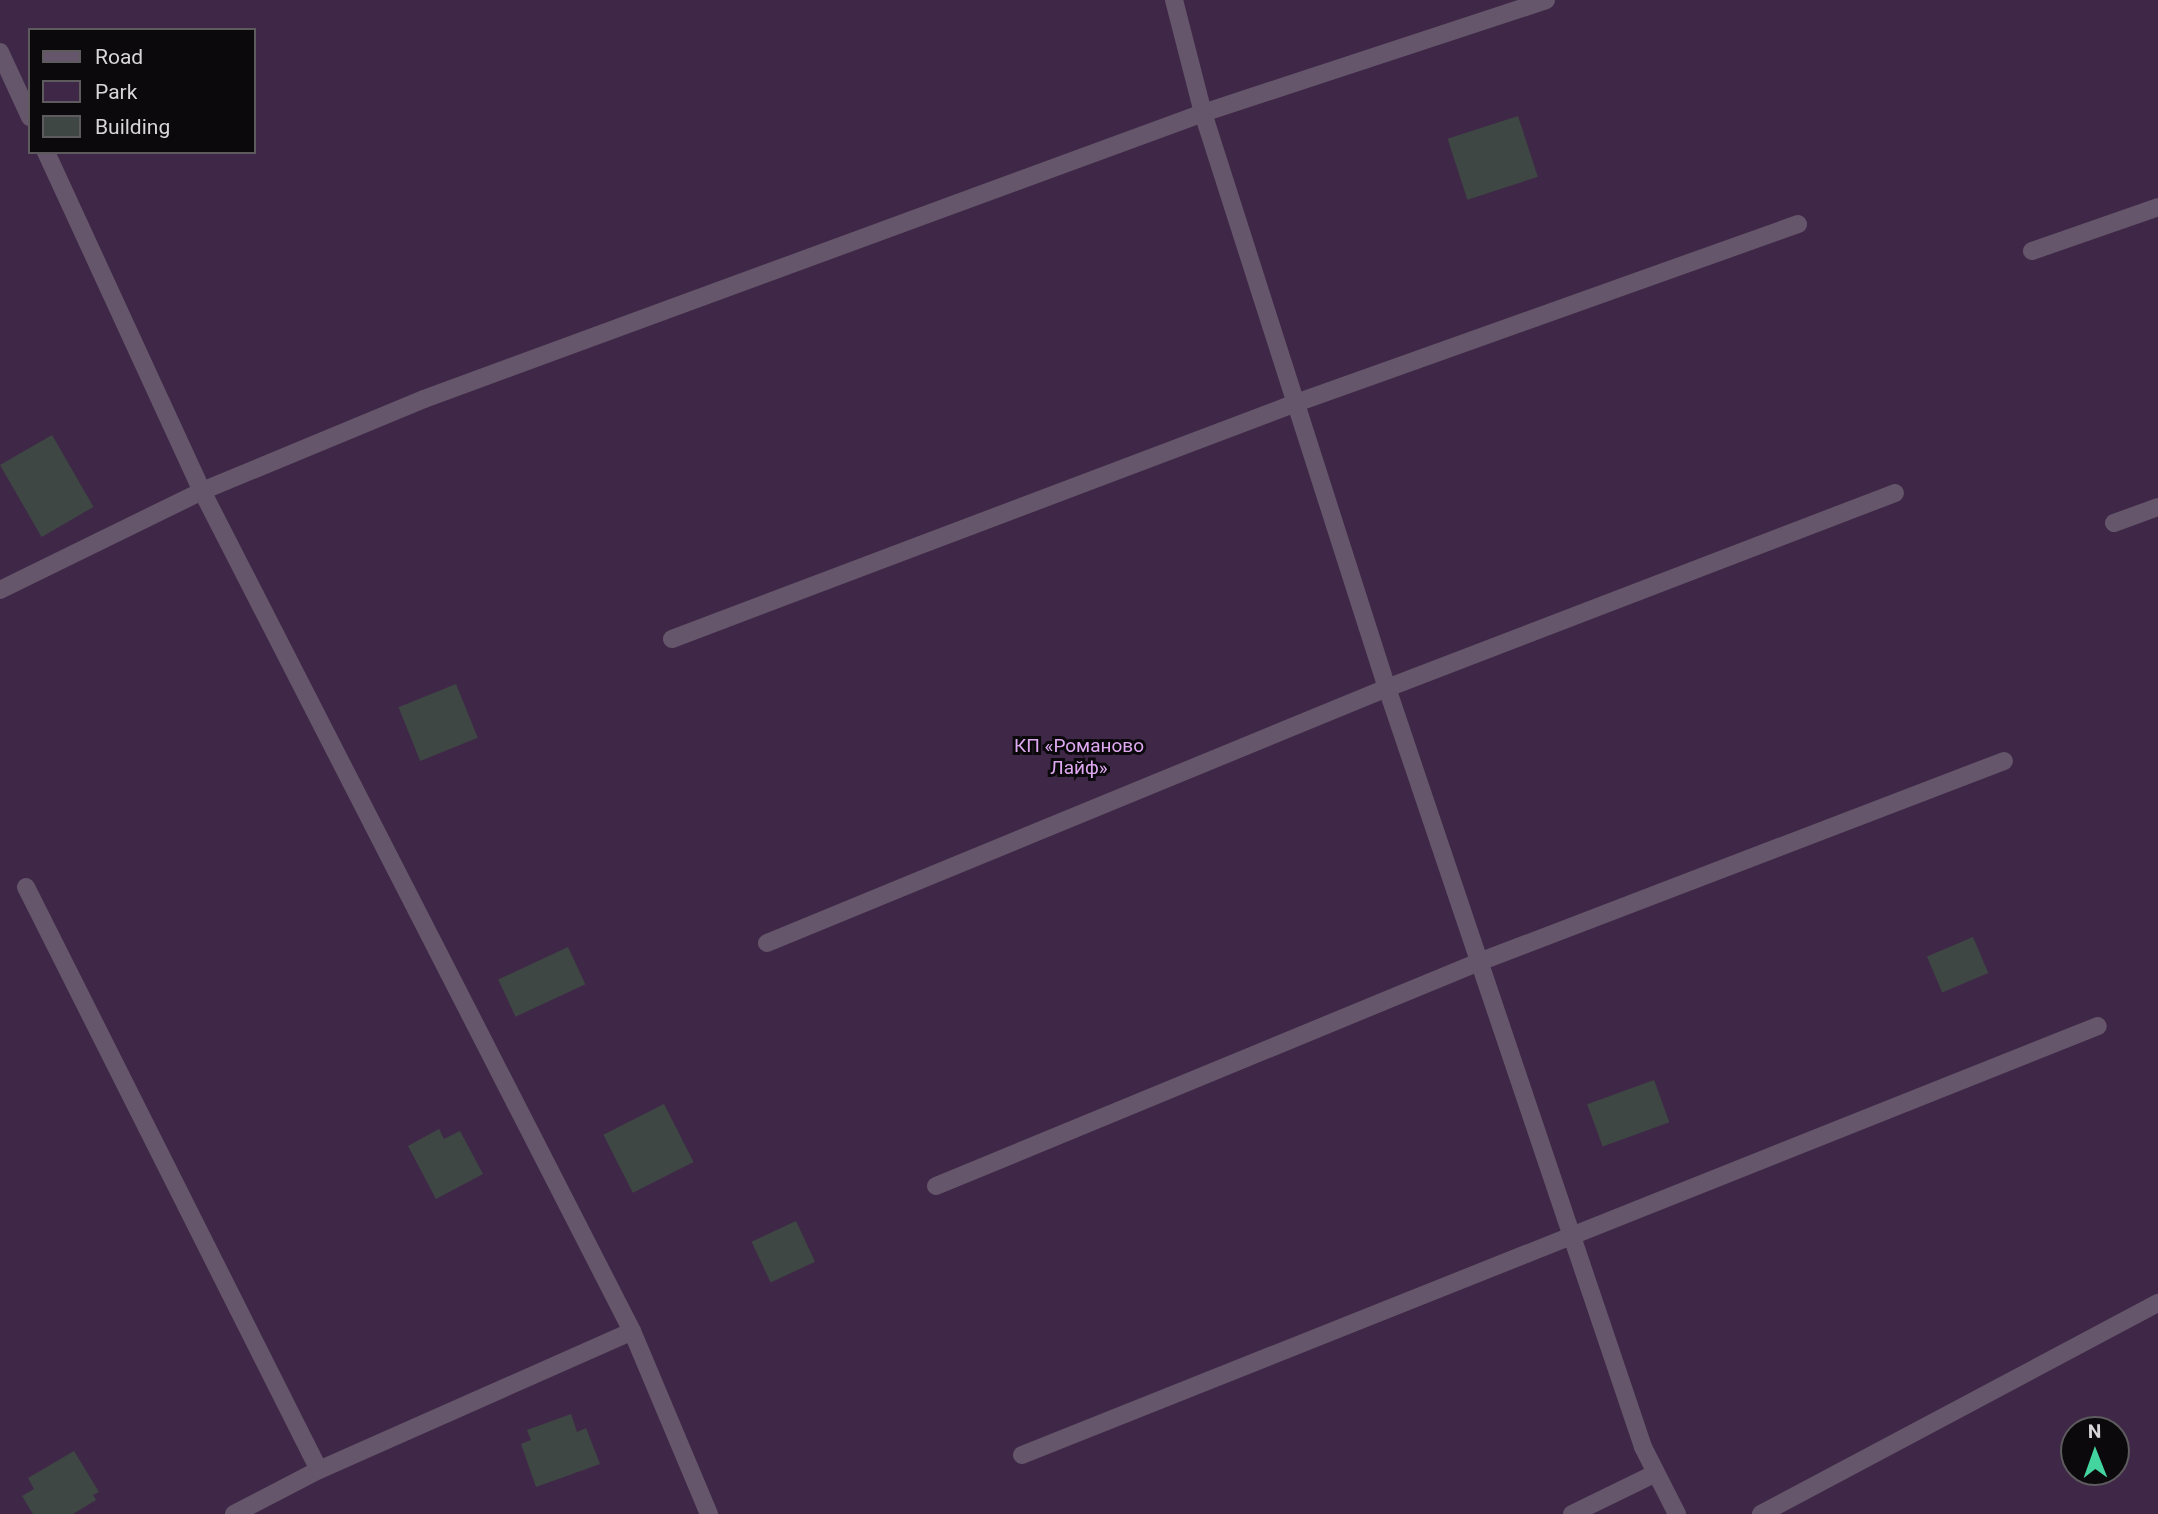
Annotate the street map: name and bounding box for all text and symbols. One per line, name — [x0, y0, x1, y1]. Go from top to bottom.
legend — [28, 28, 256, 154]
text: Road — [95, 45, 143, 69]
text: Park — [95, 80, 137, 104]
text: Building — [95, 115, 170, 139]
park label: КП «Романово Лайф» — [1014, 735, 1144, 779]
north arrow — [2060, 1416, 2130, 1486]
text: N — [2088, 1420, 2102, 1443]

